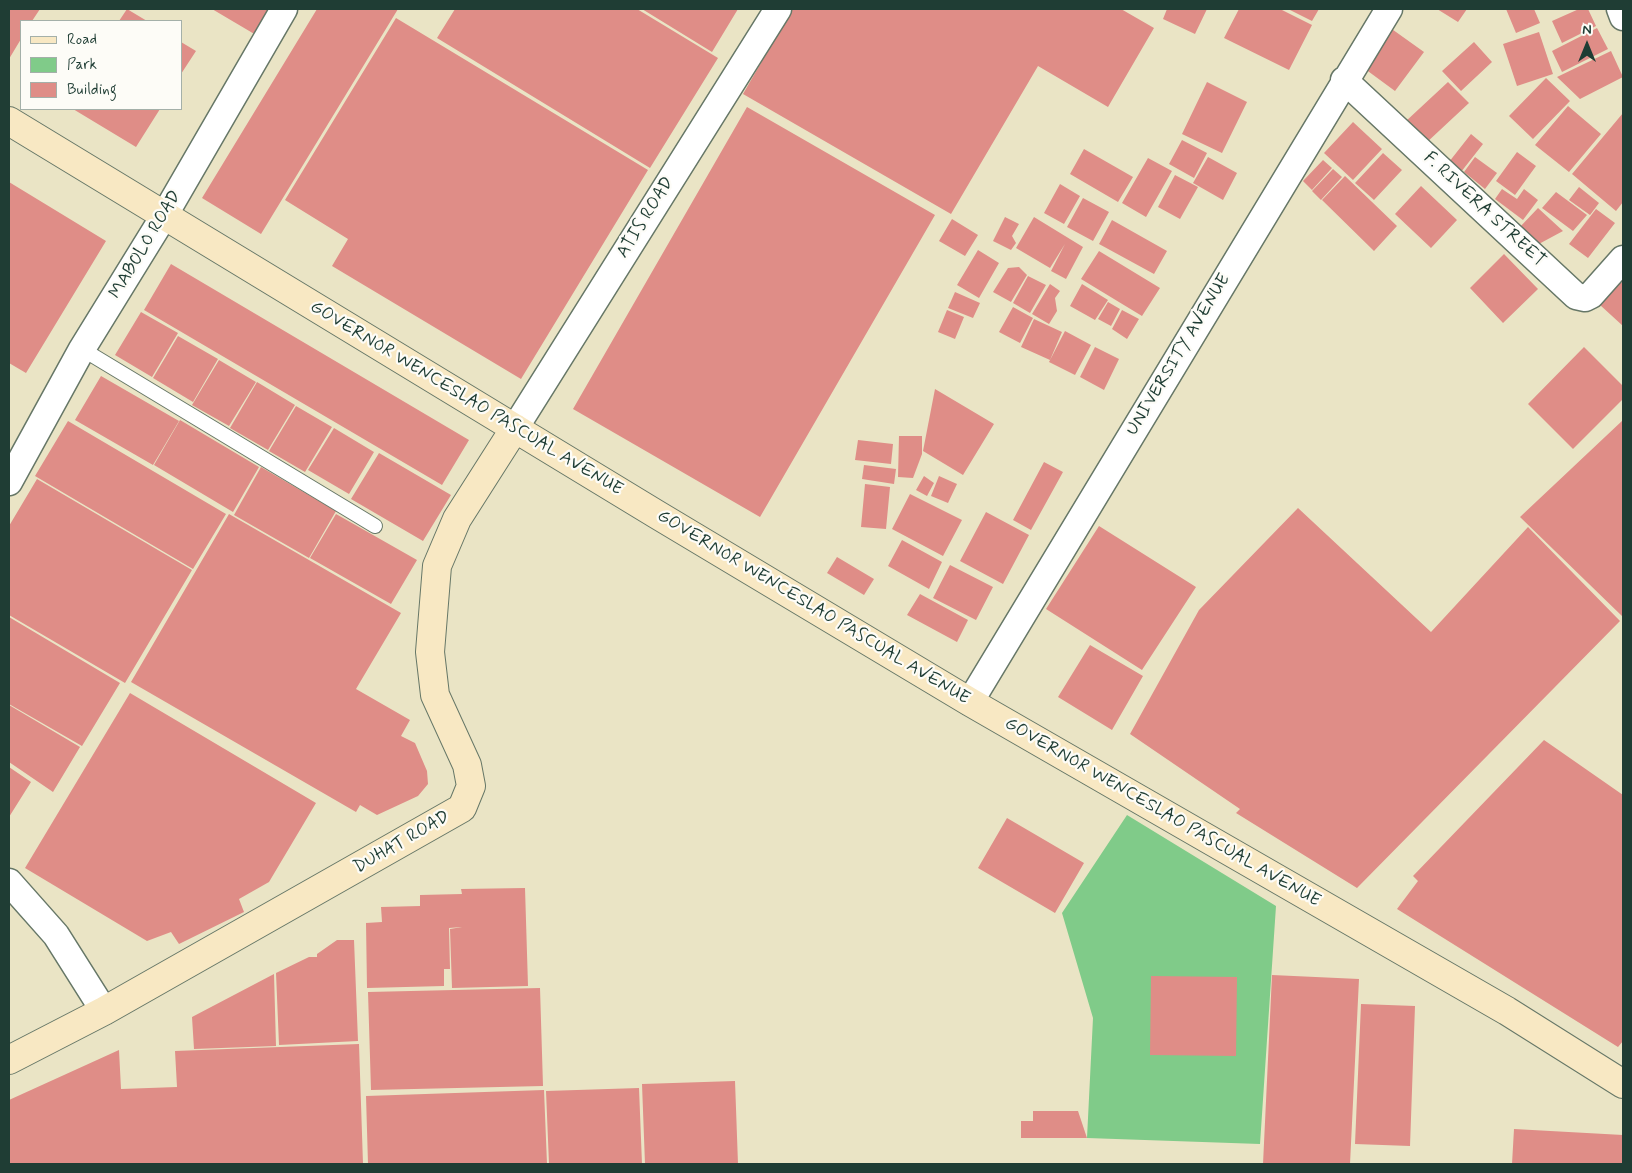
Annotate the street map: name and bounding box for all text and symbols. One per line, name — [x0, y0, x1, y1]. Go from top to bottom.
legend — [20, 20, 182, 110]
north arrow — [1562, 20, 1612, 70]
text: N — [1582, 21, 1592, 39]
text: Road — [67, 30, 97, 50]
text: Park — [67, 55, 97, 75]
text: Building — [67, 80, 117, 100]
street label: F. RIVERA STREET — [1418, 148, 1550, 272]
street label: ATIS ROAD — [613, 173, 679, 263]
street label: MABOLO ROAD — [105, 187, 187, 303]
street label: UNIVERSITY AVENUE — [1122, 270, 1236, 440]
street label: GOVERNOR WENCESLAO PASCUAL AVENUE — [306, 297, 626, 501]
street label: GOVERNOR WENCESLAO PASCUAL AVENUE — [653, 506, 973, 710]
street label: GOVERNOR WENCESLAO PASCUAL AVENUE — [1000, 713, 1324, 913]
street label: DUHAT ROAD — [350, 807, 454, 879]

